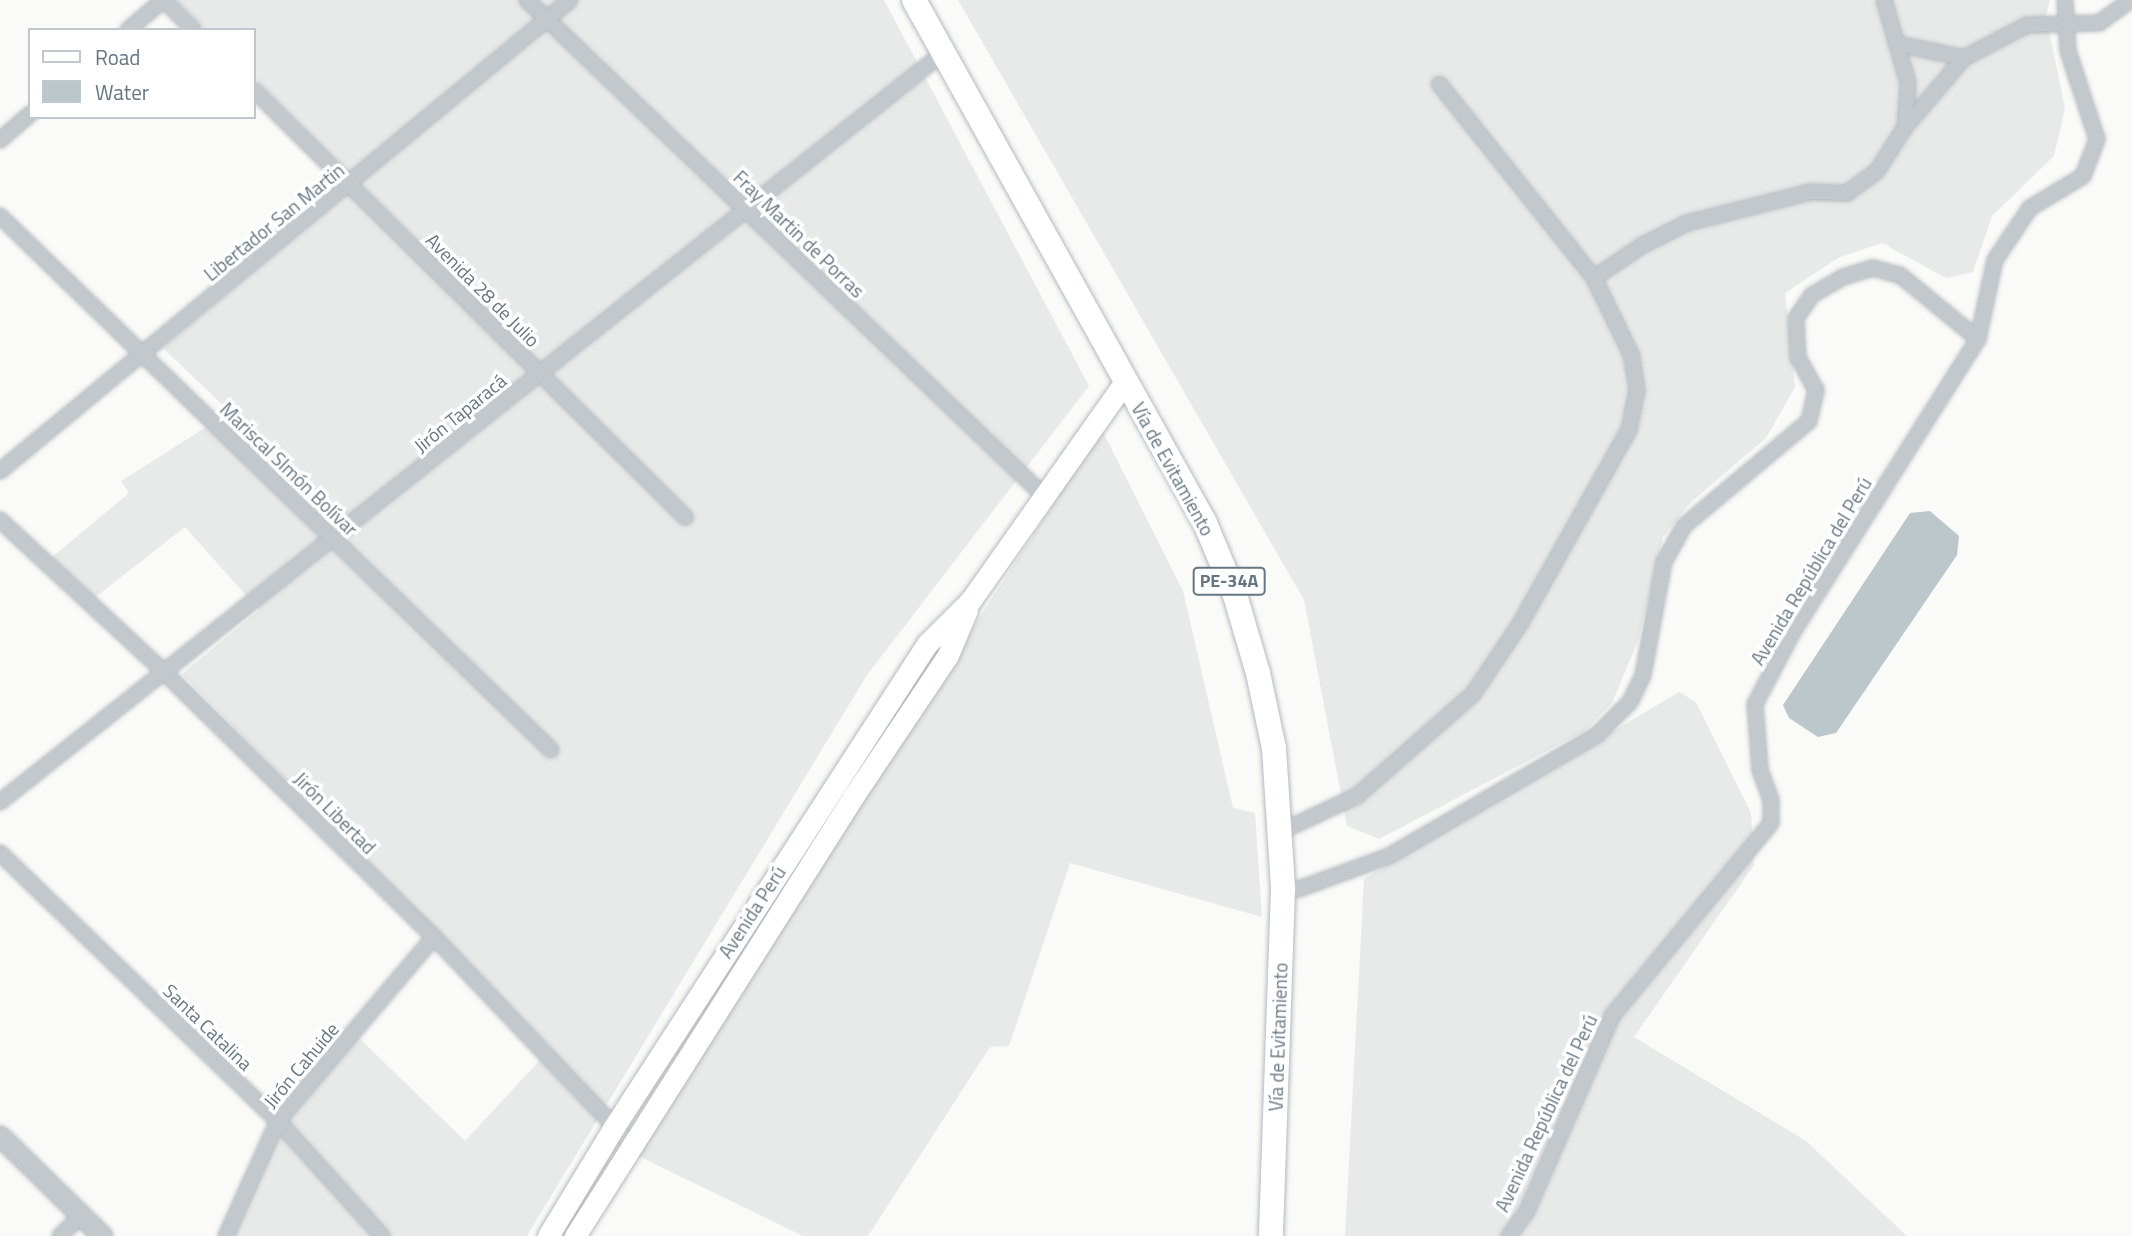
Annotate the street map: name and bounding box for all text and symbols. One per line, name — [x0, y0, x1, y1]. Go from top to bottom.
legend — [28, 28, 256, 119]
text: Road — [95, 41, 140, 73]
text: Water — [95, 76, 149, 108]
street label: Libertador San Martin — [199, 158, 349, 286]
street label: Fray Martin de Porras — [729, 166, 869, 302]
street label: Avenida 28 de Julio — [422, 229, 544, 351]
street label: Jirón Taparacá — [409, 369, 511, 457]
street label: Mariscal SImón Bolívar — [216, 398, 362, 540]
street label: Vía de Evitamiento — [1127, 398, 1219, 540]
street label: Avenida República del Perú — [1746, 473, 1876, 669]
road number: PE-34A — [1192, 566, 1266, 596]
street label: Jirón Libertad — [289, 767, 381, 859]
street label: Avenida Perú — [714, 862, 790, 962]
street label: Vía de Evitamiento — [1264, 962, 1292, 1112]
street label: Santa Catalina — [159, 979, 257, 1075]
street label: Avenida República del Perú — [1490, 1011, 1602, 1215]
street label: Jirón Cahuide — [259, 1018, 343, 1112]

